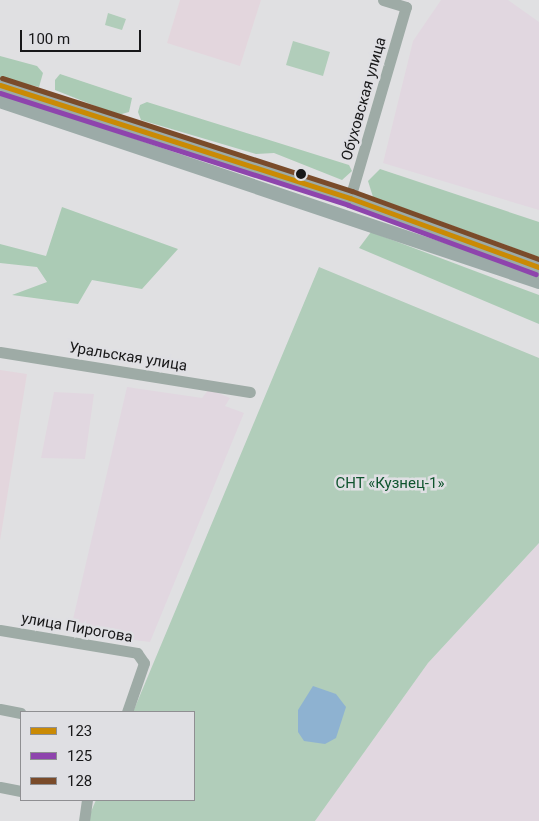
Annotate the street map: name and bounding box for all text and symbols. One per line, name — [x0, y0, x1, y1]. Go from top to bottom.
scale bar — [22, 20, 144, 52]
text: 100 m — [28, 30, 70, 48]
street label: Обуховская улица — [338, 35, 390, 163]
unlabelled marker — [296, 169, 306, 179]
street label: Уральская улица — [68, 339, 188, 375]
park label: СНТ «Кузнец-1» — [335, 475, 445, 493]
street label: улица Пирогова — [20, 609, 134, 647]
legend — [20, 711, 195, 801]
text: 123 — [67, 722, 92, 740]
text: 125 — [67, 747, 92, 765]
text: 128 — [67, 772, 92, 790]

